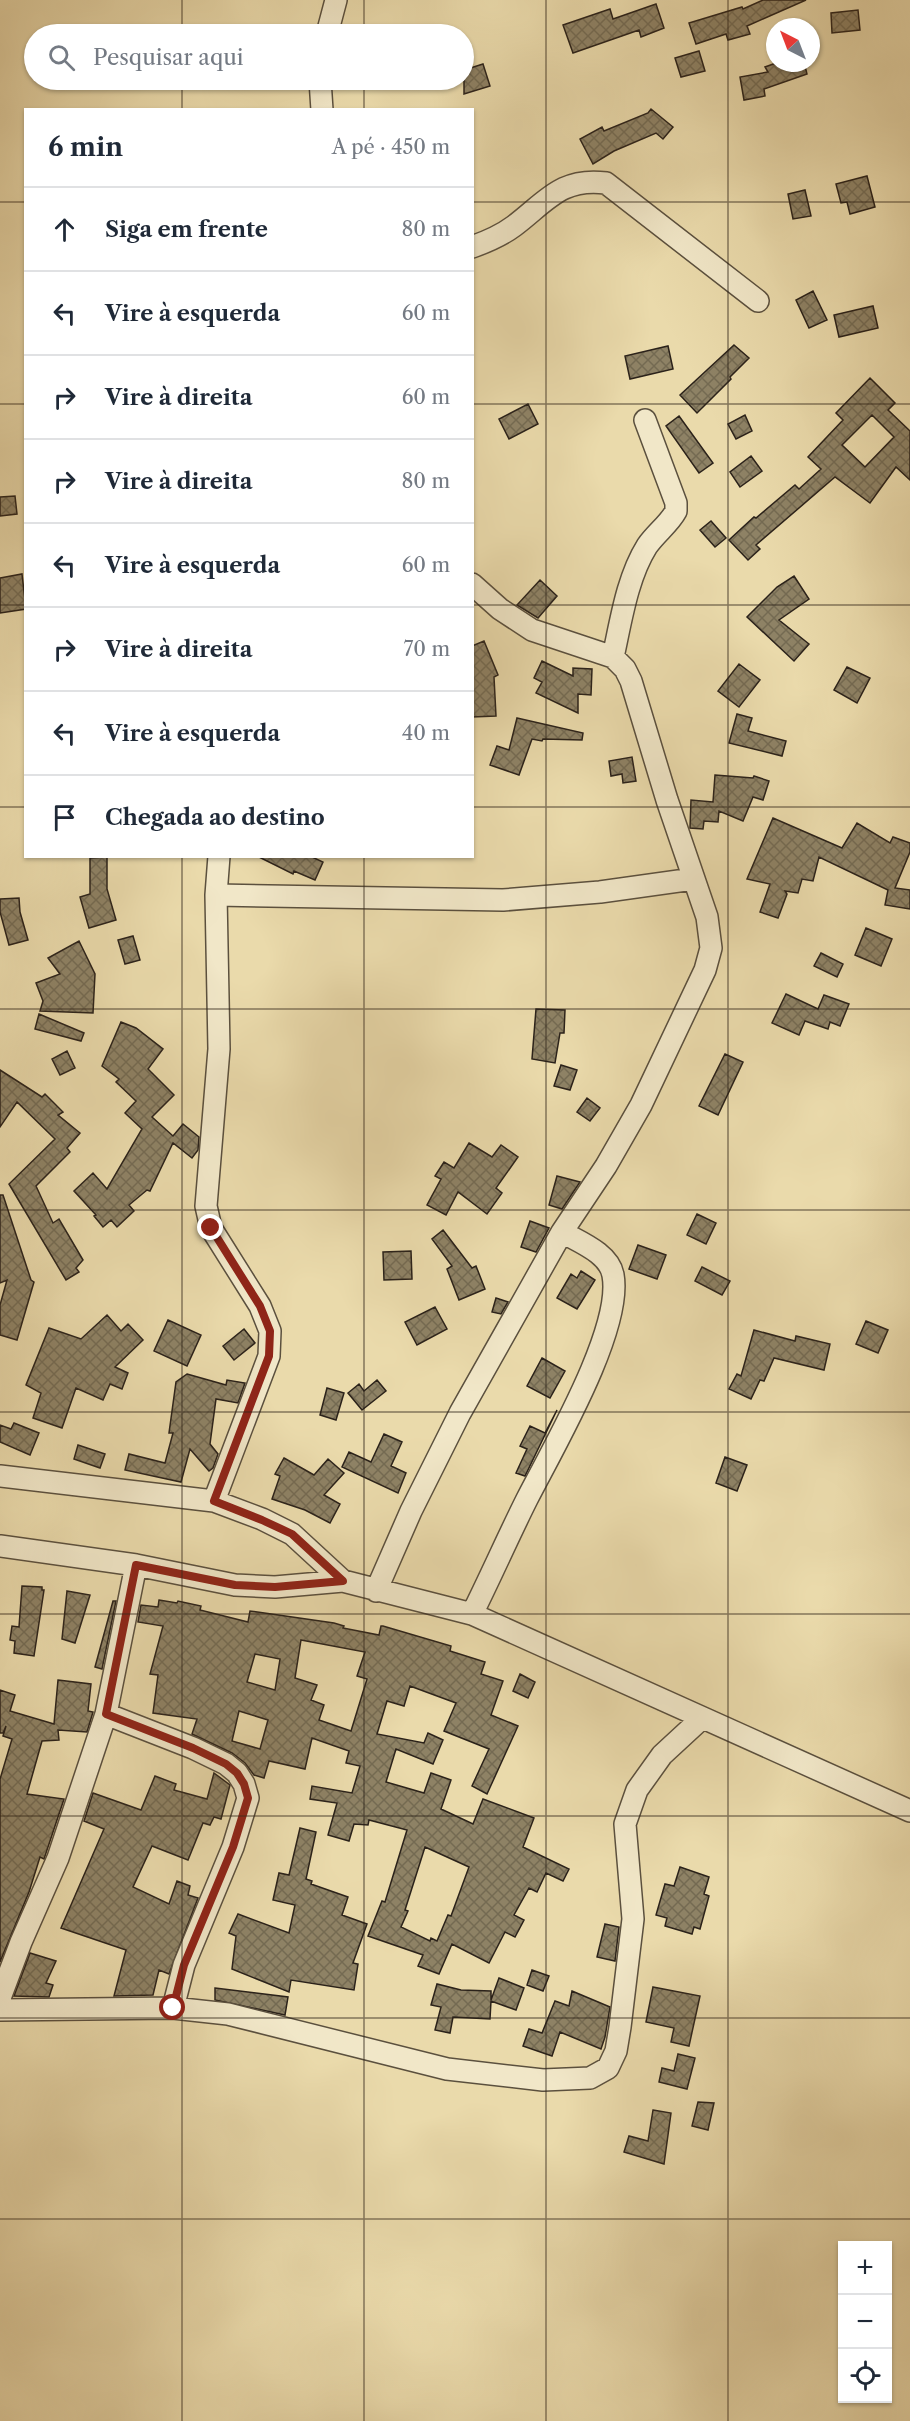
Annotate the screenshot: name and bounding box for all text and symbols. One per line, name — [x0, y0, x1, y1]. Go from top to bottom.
north arrow — [766, 18, 820, 72]
search box — [24, 24, 474, 90]
icon: search — [45, 41, 78, 74]
text: Pesquisar aqui — [93, 44, 243, 71]
text: 6 min — [48, 131, 123, 163]
text: A pé · 450 m — [332, 135, 450, 159]
icon: ahead — [48, 213, 81, 246]
text: Siga em frente — [105, 216, 268, 243]
text: 80 m — [402, 217, 450, 241]
icon: left — [48, 297, 81, 330]
text: Vire à esquerda — [105, 300, 280, 327]
text: 60 m — [402, 301, 450, 325]
icon: right — [48, 381, 81, 414]
text: Vire à direita — [105, 384, 252, 411]
text: 60 m — [402, 385, 450, 409]
icon: right — [48, 465, 81, 498]
text: Vire à direita — [105, 468, 252, 495]
text: 80 m — [402, 469, 450, 493]
icon: left — [48, 549, 81, 582]
text: Vire à esquerda — [105, 552, 280, 579]
text: 60 m — [402, 553, 450, 577]
icon: right — [48, 633, 81, 666]
text: Vire à direita — [105, 636, 252, 663]
text: 70 m — [404, 637, 450, 661]
icon: left — [48, 717, 81, 750]
text: Vire à esquerda — [105, 720, 280, 747]
text: 40 m — [402, 721, 450, 745]
icon: arrive — [48, 801, 81, 834]
text: Chegada ao destino — [105, 804, 325, 831]
route end — [197, 1214, 223, 1240]
route start — [159, 1994, 185, 2020]
map controls — [838, 2241, 892, 2403]
button: + — [838, 2241, 892, 2295]
button: − — [838, 2295, 892, 2349]
button: locate — [838, 2349, 892, 2403]

